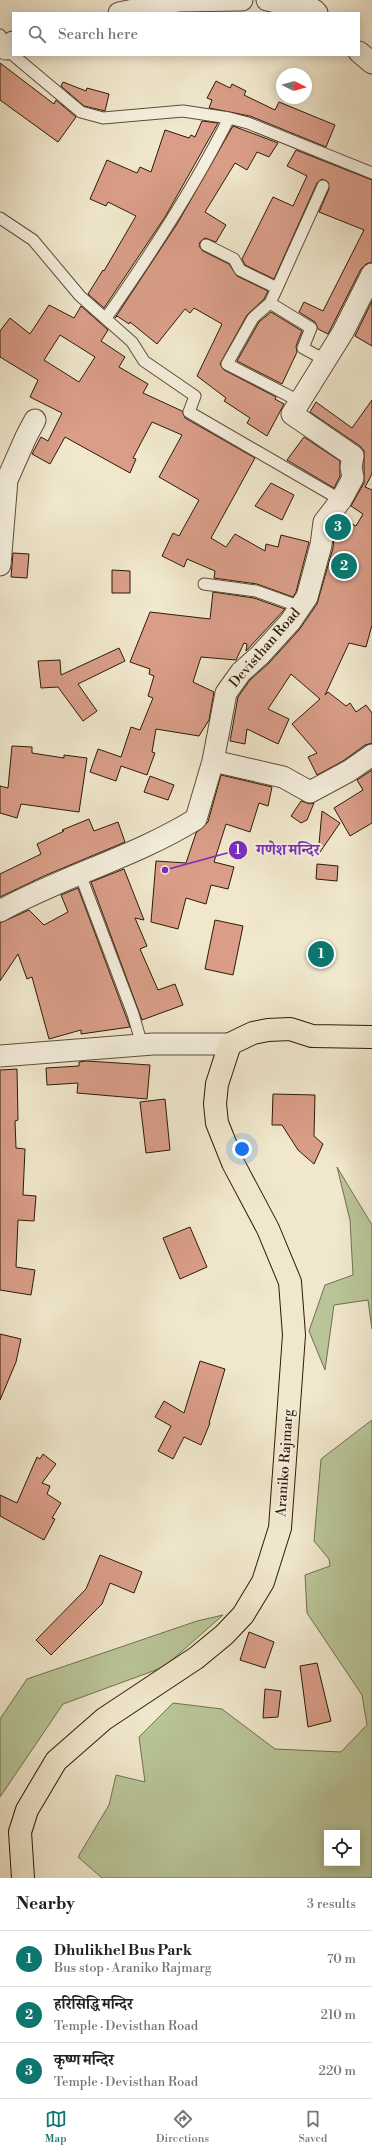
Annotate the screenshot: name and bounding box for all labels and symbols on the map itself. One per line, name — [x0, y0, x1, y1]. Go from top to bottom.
north arrow — [276, 68, 312, 104]
pin: 3 — [325, 512, 351, 542]
pin: 2 — [331, 551, 357, 581]
street label: Devisthan Road — [225, 604, 305, 692]
callout: गणेश मन्दिर — [228, 837, 328, 864]
text: गणेश मन्दिर — [255, 840, 322, 860]
text: 1 — [235, 843, 241, 858]
pin: 1 — [308, 939, 334, 969]
your location — [232, 1139, 252, 1159]
street label: Araniko Rajmarg — [272, 1408, 298, 1518]

